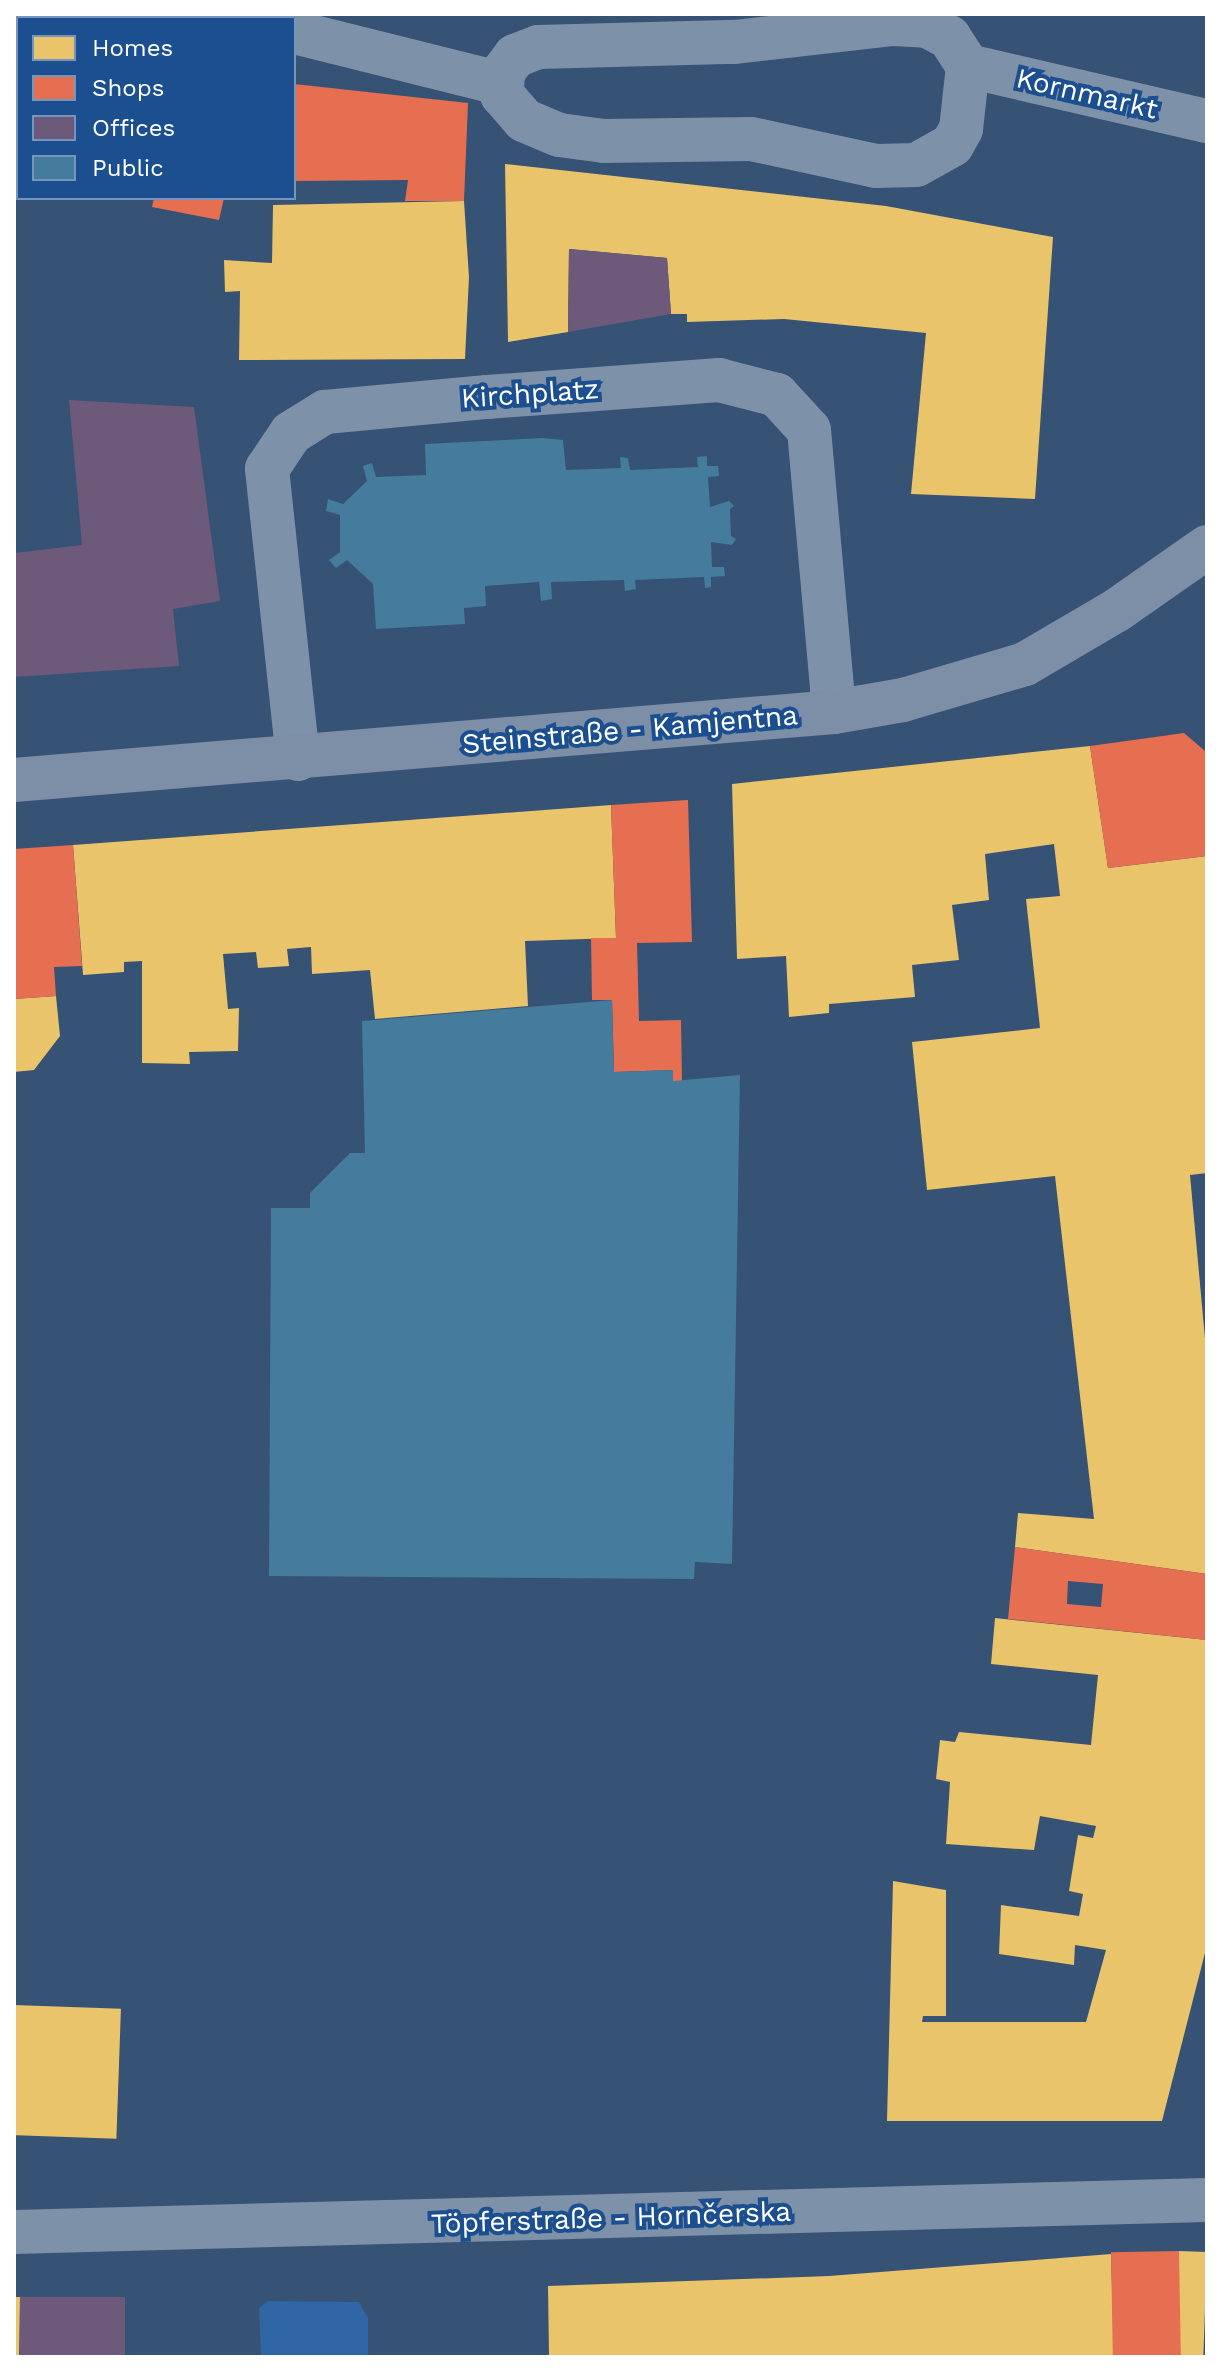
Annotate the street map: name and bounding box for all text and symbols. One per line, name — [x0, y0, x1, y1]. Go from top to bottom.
legend — [16, 16, 296, 200]
text: Homes — [92, 34, 173, 62]
street label: Kornmarkt — [1013, 61, 1161, 127]
text: Shops — [92, 74, 164, 102]
text: Offices — [92, 114, 175, 142]
text: Public — [92, 154, 164, 182]
street label: Kirchplatz — [460, 372, 600, 416]
street label: Steinstraße - Kamjentna — [461, 699, 799, 761]
street label: Töpferstraße - Hornčerska — [430, 2195, 792, 2241]

